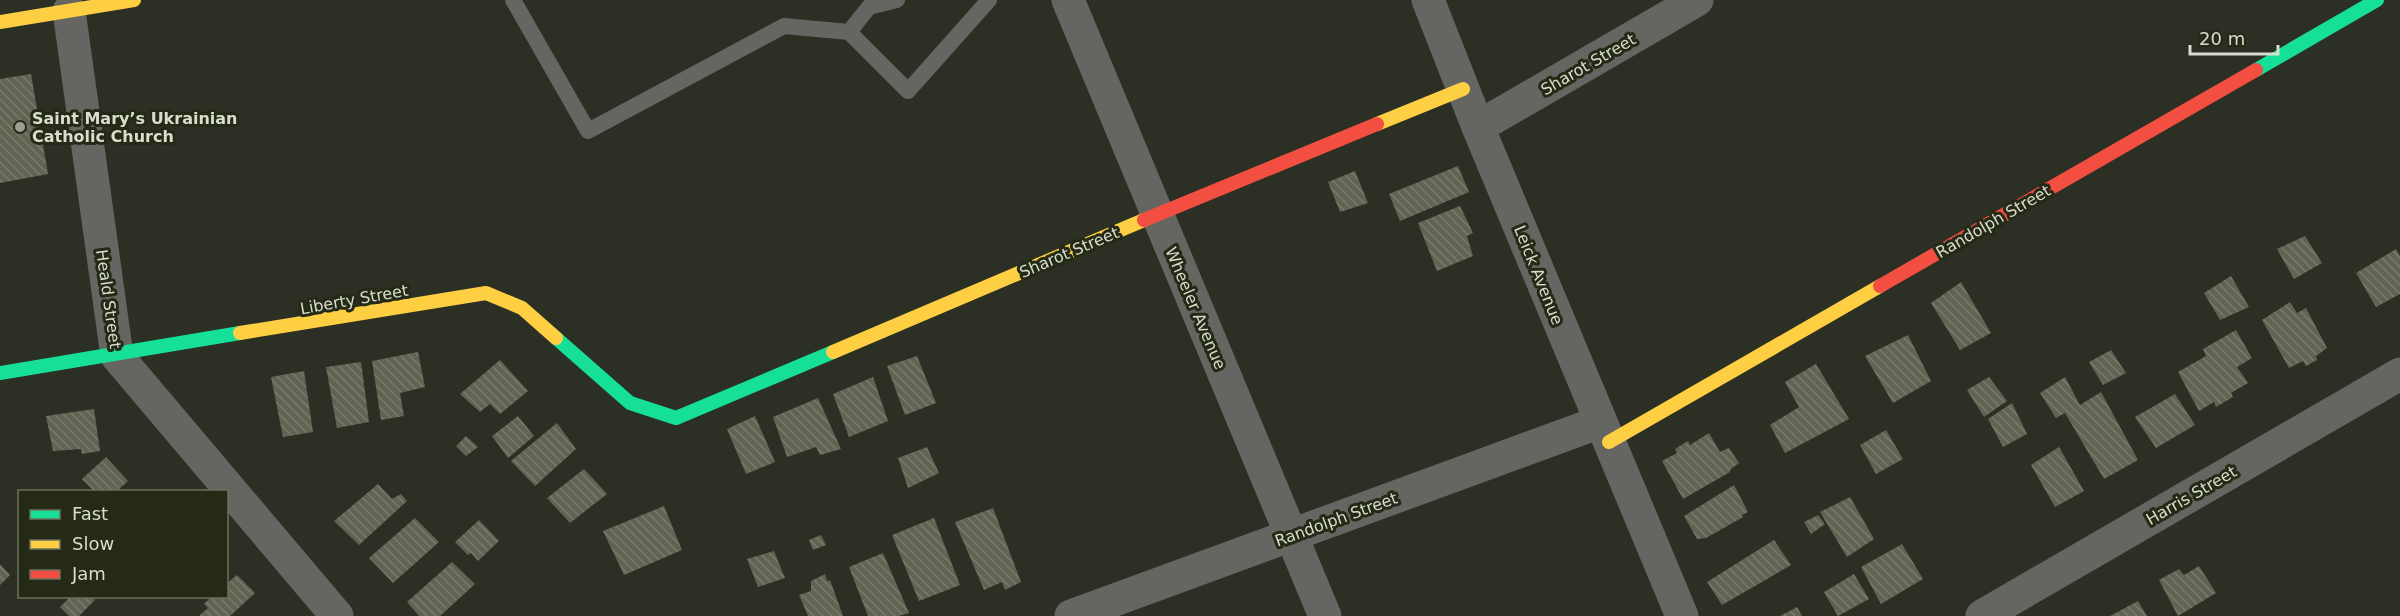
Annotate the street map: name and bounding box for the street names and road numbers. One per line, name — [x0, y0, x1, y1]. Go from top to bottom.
street label: Sharot Street — [1538, 30, 1639, 99]
street label: Randolph Street — [1933, 181, 2054, 262]
street label: Sharot Street — [1017, 223, 1122, 282]
street label: Leick Avenue — [1510, 223, 1567, 328]
street label: Wheeler Avenue — [1161, 244, 1230, 372]
street label: Heald Street — [92, 248, 125, 350]
street label: Liberty Street — [299, 281, 410, 318]
street label: Harris Street — [2143, 462, 2240, 529]
street label: Randolph Street — [1272, 488, 1400, 550]

